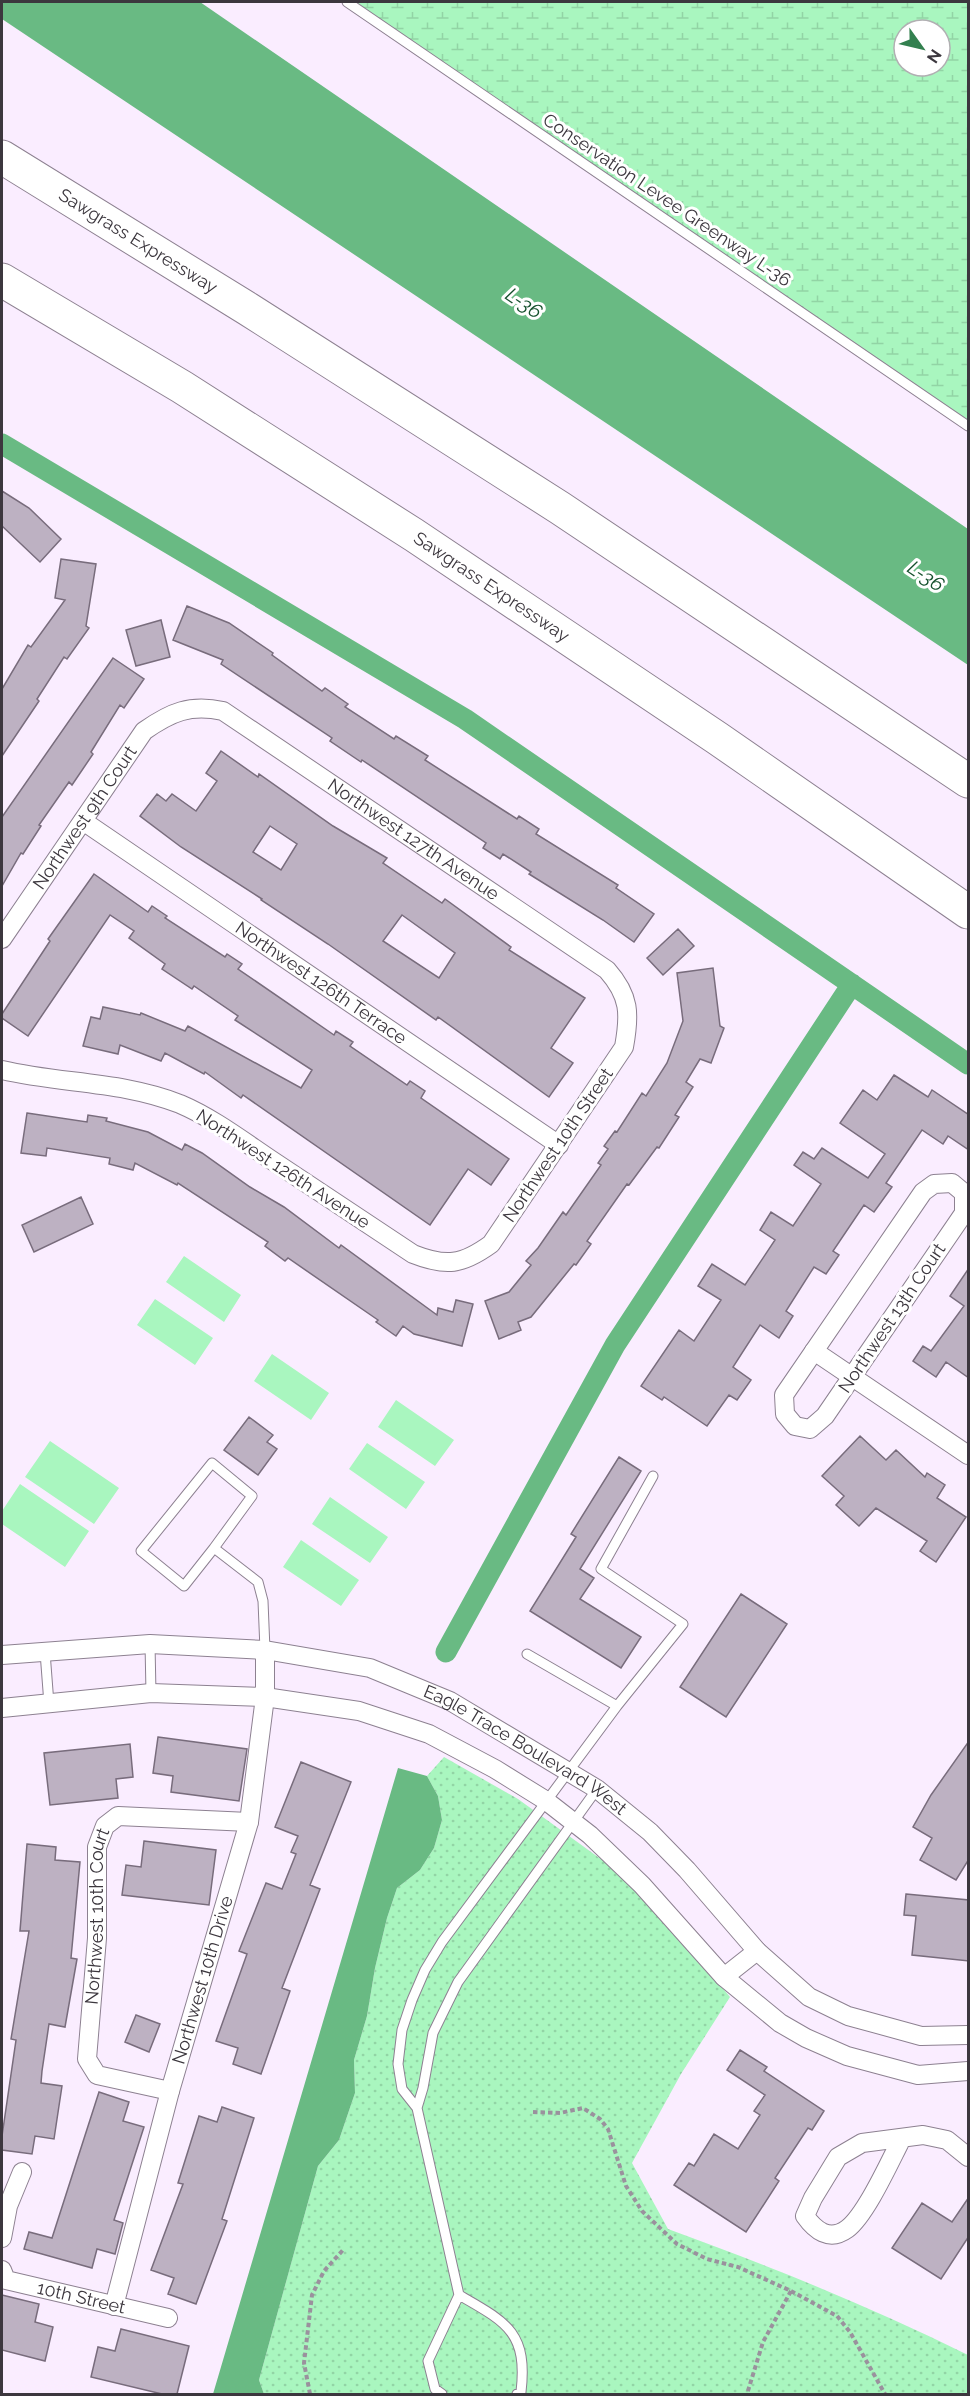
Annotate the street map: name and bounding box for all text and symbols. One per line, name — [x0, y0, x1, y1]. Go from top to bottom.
north arrow — [892, 18, 952, 78]
text: N — [923, 46, 945, 66]
street label: Conservation Levee Greenway L-36 — [539, 109, 795, 291]
street label: Sawgrass Expressway — [55, 184, 222, 298]
water label: L-36 — [501, 282, 547, 324]
street label: Sawgrass Expressway — [410, 527, 574, 646]
water label: L-36 — [903, 555, 949, 597]
street label: Northwest 9th Court — [28, 742, 141, 893]
street label: Northwest 127th Avenue — [324, 774, 504, 904]
street label: Northwest 126th Terrace — [232, 917, 411, 1048]
street label: Northwest 10th Street — [498, 1064, 617, 1226]
street label: Northwest 126th Avenue — [192, 1105, 374, 1233]
street label: Northwest 13th Court — [834, 1239, 949, 1396]
street label: Eagle Trace Boulevard West — [421, 1680, 631, 1819]
street label: Northwest 10th Court — [81, 1825, 113, 2005]
street label: Northwest 10th Drive — [168, 1893, 237, 2066]
street label: 10th Street — [35, 2277, 127, 2318]

